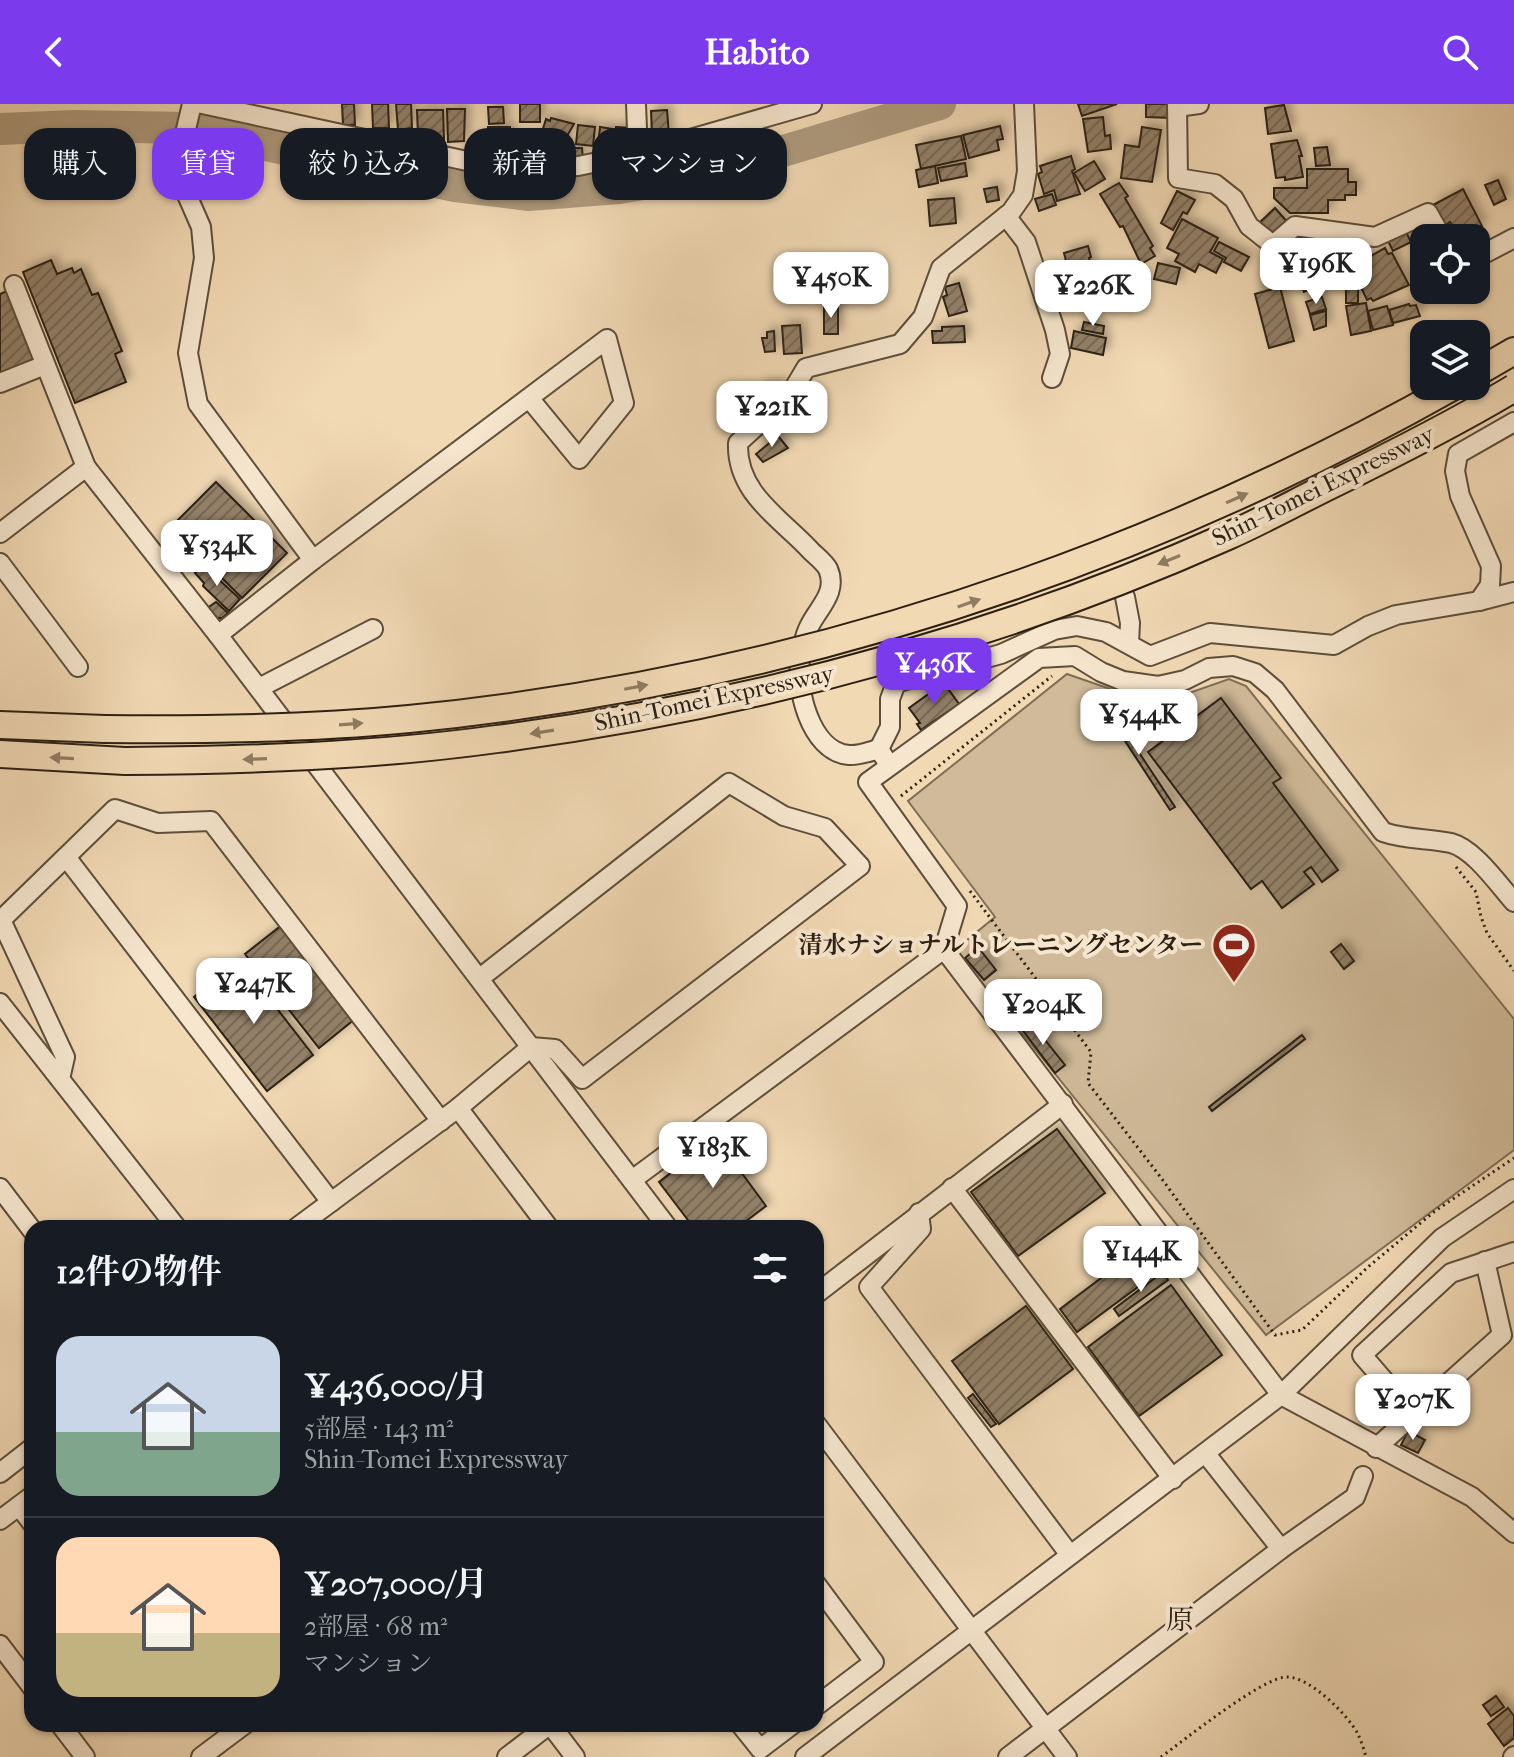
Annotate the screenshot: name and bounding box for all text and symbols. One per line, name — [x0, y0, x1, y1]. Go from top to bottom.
icon: back — [32, 30, 76, 74]
icon: search — [1438, 30, 1482, 74]
text: Habito — [704, 31, 810, 73]
chip: 購入 — [24, 128, 136, 200]
chip: 賃貸 — [152, 128, 264, 200]
chip: 絞り込み — [280, 128, 448, 200]
chip: 新着 — [464, 128, 576, 200]
chip: マンション — [592, 128, 787, 200]
map controls — [1410, 224, 1490, 400]
button: locate — [1410, 224, 1490, 304]
pin: ¥196K — [1260, 238, 1372, 306]
text: ¥196K — [1278, 248, 1354, 279]
pin: ¥450K — [775, 252, 887, 320]
pin: ¥226K — [1037, 260, 1149, 328]
text: ¥450K — [791, 262, 871, 293]
text: ¥226K — [1053, 270, 1133, 301]
button: layers — [1410, 320, 1490, 400]
pin: ¥221K — [716, 381, 828, 449]
text: ¥221K — [734, 391, 810, 422]
street label: Shin-Tomei Expressway — [1207, 419, 1440, 552]
one-way arrow — [1225, 491, 1249, 504]
pin: ¥534K — [161, 520, 273, 588]
text: ¥534K — [179, 530, 255, 561]
one-way arrow — [1157, 553, 1181, 566]
one-way arrow — [957, 596, 981, 608]
pin: ¥436K — [878, 638, 990, 706]
text: ¥436K — [894, 648, 974, 679]
street label: Shin-Tomei Expressway — [592, 659, 837, 737]
one-way arrow — [624, 681, 649, 693]
pin: ¥544K — [1083, 689, 1195, 757]
text: ¥544K — [1098, 699, 1180, 730]
one-way arrow — [338, 717, 363, 730]
one-way arrow — [529, 727, 554, 739]
one-way arrow — [49, 751, 74, 764]
one-way arrow — [242, 752, 267, 765]
sports icon: 清水ナショナルトレーニングセンター — [1210, 921, 1258, 984]
place label: 清水ナショナルトレーニングセンター — [799, 931, 1203, 959]
pin: ¥247K — [198, 958, 310, 1026]
text: ¥247K — [214, 968, 294, 999]
pin: ¥204K — [987, 979, 1099, 1047]
text: ¥204K — [1002, 989, 1084, 1020]
pin: ¥183K — [657, 1122, 769, 1190]
text: ¥183K — [677, 1132, 749, 1163]
pin: ¥144K — [1085, 1226, 1197, 1294]
text: ¥144K — [1101, 1236, 1181, 1267]
icon: filters — [748, 1246, 792, 1290]
text: 12件の物件 — [56, 1252, 222, 1292]
text: ¥436,000/月 — [304, 1366, 488, 1406]
icon: home — [120, 1368, 216, 1464]
pin: ¥207K — [1357, 1374, 1469, 1442]
text: ¥207K — [1373, 1384, 1453, 1415]
text: 5部屋 · 143 m² — [304, 1413, 453, 1444]
text: Shin-Tomei Expressway — [304, 1444, 568, 1475]
text: ¥207,000/月 — [304, 1564, 488, 1604]
icon: home — [120, 1569, 216, 1665]
district label: 原 — [1166, 1603, 1194, 1636]
text: 2部屋 · 68 m² — [304, 1611, 447, 1642]
text: マンション — [304, 1648, 433, 1679]

